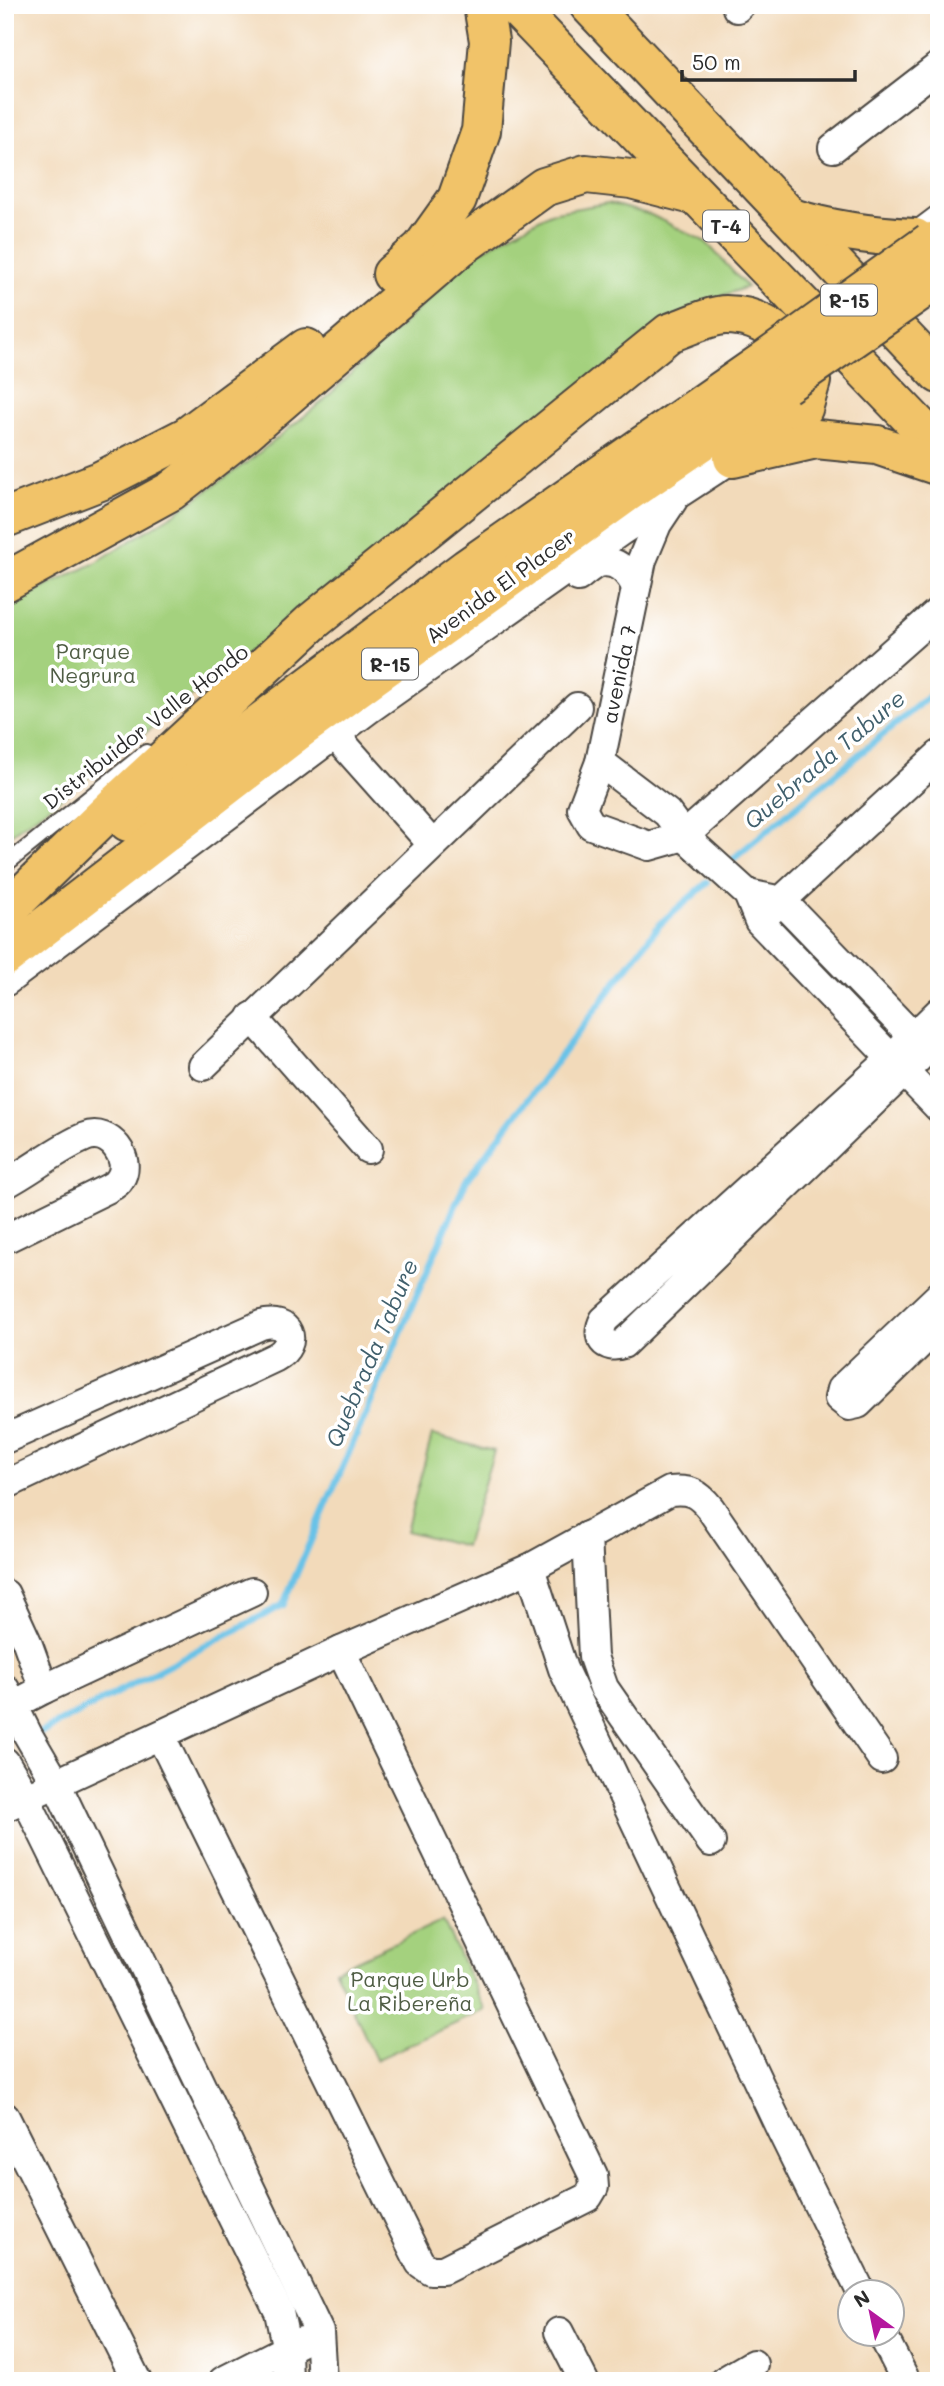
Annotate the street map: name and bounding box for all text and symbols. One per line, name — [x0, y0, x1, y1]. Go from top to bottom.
scale bar — [682, 38, 855, 82]
text: 50 m — [692, 48, 741, 75]
road number: T-4 — [703, 210, 749, 242]
road number: R-15 — [821, 284, 877, 316]
street label: Avenida El Placer — [420, 522, 580, 648]
street label: avenida 7 — [594, 622, 642, 726]
street label: Distribuidor Valle Hondo — [37, 637, 253, 815]
park label: Parque Negrura — [50, 637, 136, 688]
road number: R-15 — [362, 649, 418, 680]
water label: Quebrada Tabure — [737, 683, 911, 835]
water label: Quebrada Tabure — [318, 1254, 424, 1452]
park label: Parque Urb La Ribereña — [347, 1965, 473, 2016]
north arrow — [836, 2278, 906, 2348]
text: N — [849, 2284, 874, 2313]

